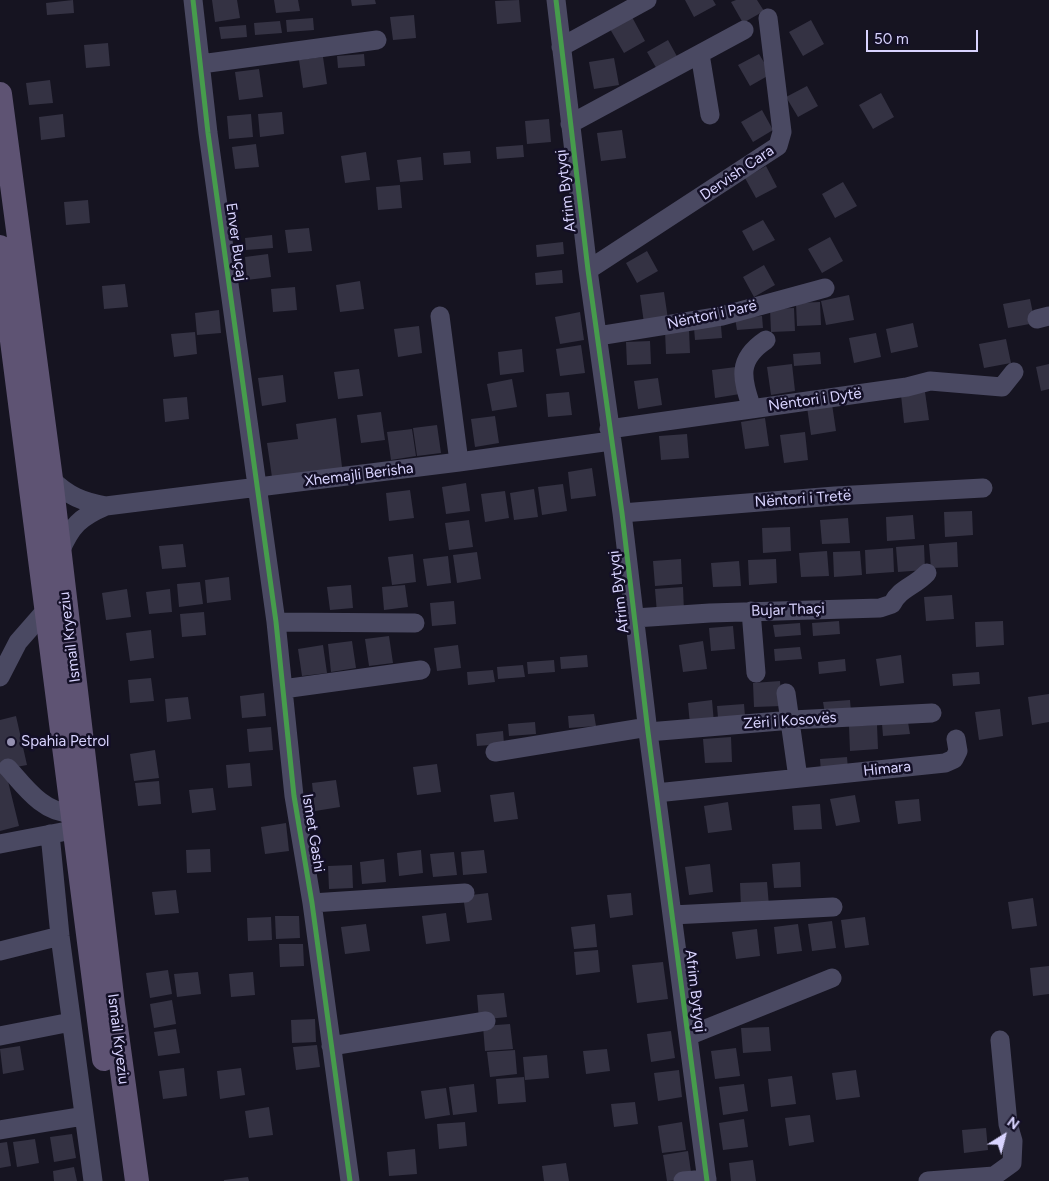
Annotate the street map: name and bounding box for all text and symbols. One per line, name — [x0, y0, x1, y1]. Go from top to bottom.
scale bar — [869, 20, 982, 52]
text: 50 m — [874, 30, 909, 48]
street label: Dervish Cara — [697, 142, 777, 204]
street label: Afrim Bytyqi — [552, 149, 580, 233]
street label: Enver Buçaj — [222, 202, 250, 282]
street label: Nëntori i Parë — [665, 297, 759, 333]
street label: Nëntori i Dytë — [767, 385, 863, 415]
street label: Xhemajli Berisha — [304, 459, 414, 491]
street label: Nëntori i Tretë — [754, 487, 852, 511]
street label: Afrim Bytyqi — [605, 550, 633, 634]
street label: Ismail Kryeziu — [56, 591, 84, 683]
street label: Bujar Thaçi — [751, 600, 825, 620]
street label: Zëri i Kosovës — [743, 709, 837, 733]
place label: Spahia Petrol — [21, 733, 109, 751]
marker: Spahia Petrol — [5, 736, 17, 748]
street label: Himara — [862, 758, 912, 780]
street label: Ismet Gashi — [298, 792, 328, 874]
street label: Afrim Bytyqi — [681, 949, 709, 1033]
street label: Ismail Kryeziu — [104, 993, 132, 1085]
north arrow — [979, 1111, 1029, 1161]
text: N — [1004, 1113, 1022, 1134]

